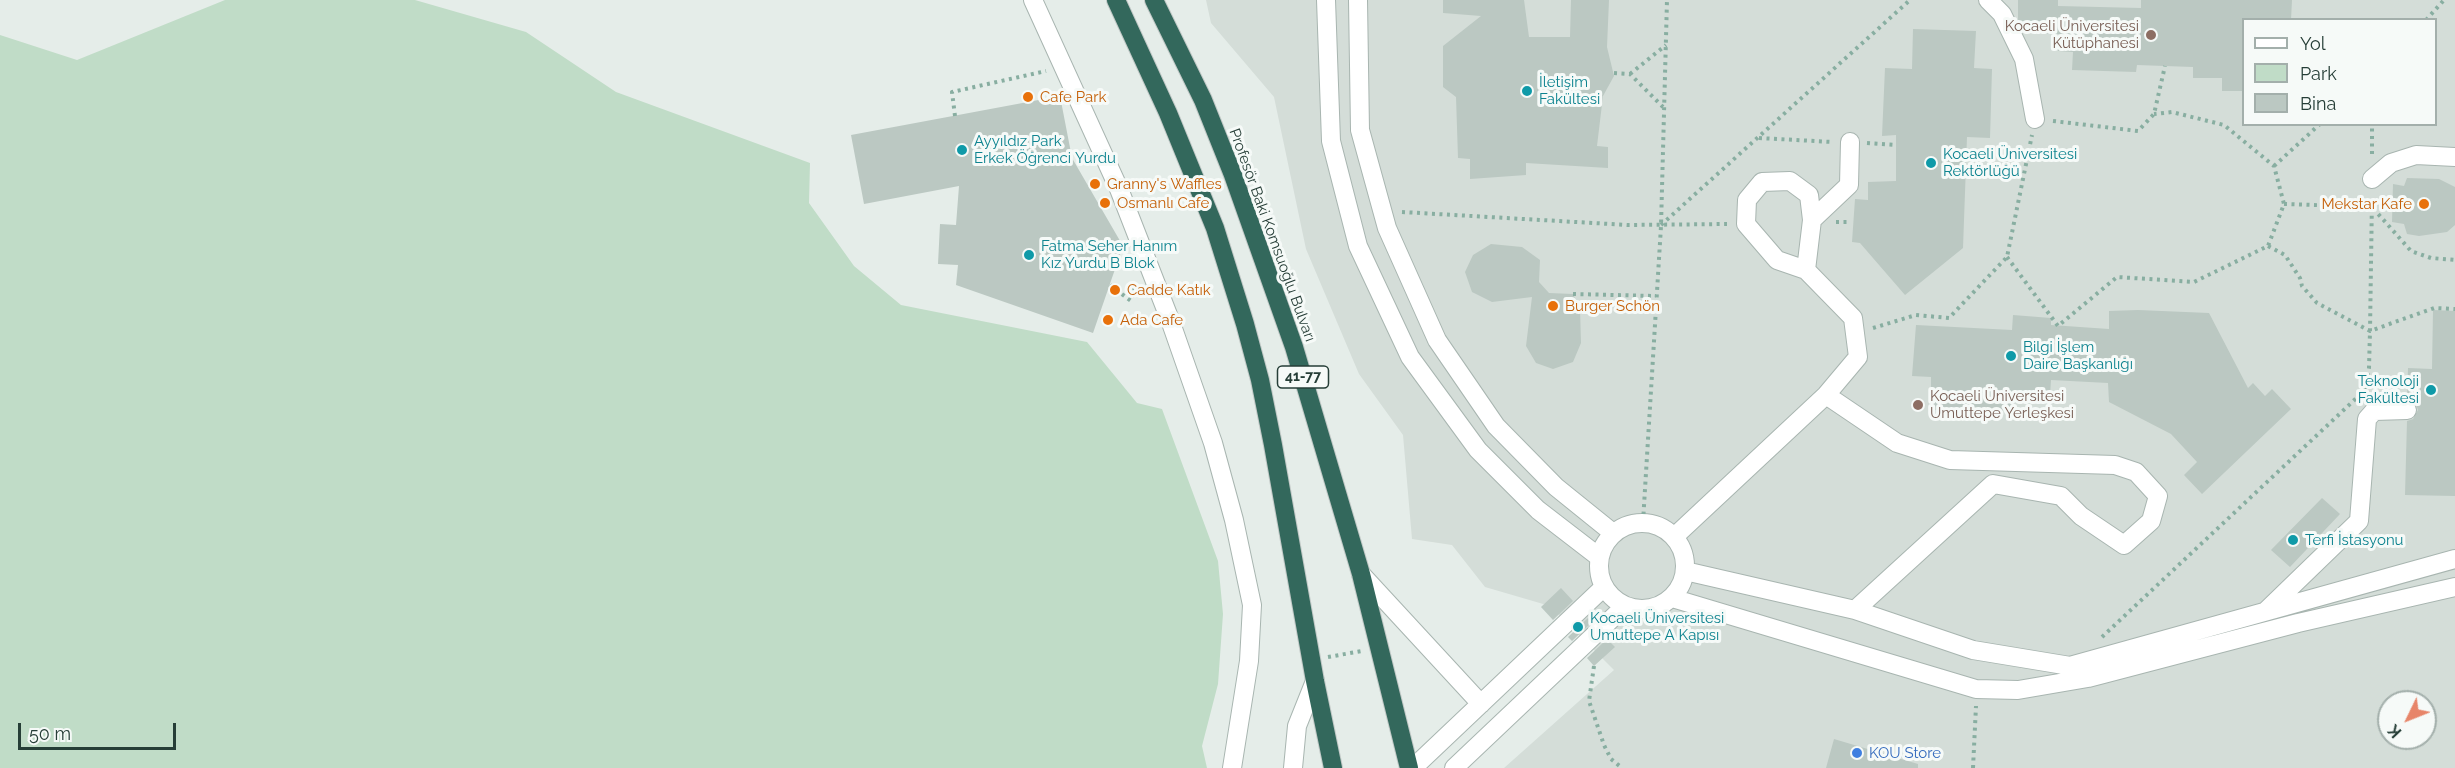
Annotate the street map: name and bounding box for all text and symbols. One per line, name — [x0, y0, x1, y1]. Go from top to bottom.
place label: Kocaeli Üniversitesi Kütüphanesi — [2005, 17, 2139, 52]
legend — [2242, 18, 2437, 126]
marker: Kocaeli Üniversitesi Kütüphanesi — [2144, 28, 2158, 42]
text: Yol — [2300, 33, 2326, 54]
text: Park — [2300, 63, 2337, 84]
place label: İletişim Fakültesi — [1539, 73, 1600, 108]
marker: İletişim Fakültesi — [1520, 84, 1534, 98]
place label: Cafe Park — [1040, 88, 1106, 106]
marker: Cafe Park — [1021, 90, 1035, 104]
text: Bina — [2300, 93, 2336, 114]
street label: Profesör Baki Komsuoğlu Bulvarı — [1225, 126, 1319, 344]
place label: Ayyıldız Park Erkek Öğrenci Yurdu — [974, 132, 1116, 167]
marker: Ayyıldız Park Erkek Öğrenci Yurdu — [955, 143, 969, 157]
place label: Kocaeli Üniversitesi Rektörlüğü — [1943, 145, 2077, 180]
marker: Kocaeli Üniversitesi Rektörlüğü — [1924, 156, 1938, 170]
place label: Granny's Waffles — [1107, 175, 1222, 193]
marker: Granny's Waffles — [1088, 177, 1102, 191]
place label: Osmanlı Cafe — [1117, 194, 1209, 212]
place label: Mekstar Kafe — [2321, 195, 2412, 213]
marker: Osmanlı Cafe — [1098, 196, 1112, 210]
marker: Mekstar Kafe — [2417, 197, 2431, 211]
place label: Fatma Seher Hanım Kız Yurdu B Blok — [1041, 237, 1177, 272]
marker: Fatma Seher Hanım Kız Yurdu B Blok — [1022, 248, 1036, 262]
place label: Cadde Katık — [1127, 281, 1211, 299]
marker: Cadde Katık — [1108, 283, 1122, 297]
place label: Burger Schön — [1565, 297, 1660, 315]
marker: Burger Schön — [1546, 299, 1560, 313]
place label: Ada Cafe — [1120, 311, 1183, 329]
marker: Ada Cafe — [1101, 313, 1115, 327]
place label: Bilgi İşlem Daire Başkanlığı — [2023, 338, 2133, 373]
marker: Bilgi İşlem Daire Başkanlığı — [2004, 349, 2018, 363]
road number: 41-77 — [1278, 366, 1328, 388]
place label: Teknoloji Fakültesi — [2357, 372, 2419, 407]
marker: Teknoloji Fakültesi — [2424, 383, 2438, 397]
place label: Kocaeli Üniversitesi Umuttepe Yerleşkesi — [1930, 387, 2074, 422]
marker: Kocaeli Üniversitesi Umuttepe Yerleşkesi — [1911, 398, 1925, 412]
place label: Terfi İstasyonu — [2305, 531, 2404, 549]
marker: Terfi İstasyonu — [2286, 533, 2300, 547]
place label: Kocaeli Üniversitesi Umuttepe A Kapısı — [1590, 609, 1724, 644]
marker: Kocaeli Üniversitesi Umuttepe A Kapısı — [1571, 620, 1585, 634]
north arrow — [2377, 690, 2437, 750]
scale bar — [21, 711, 178, 749]
text: K — [2384, 721, 2406, 742]
text: 50 m — [29, 723, 71, 744]
place label: KOU Store — [1869, 744, 1941, 762]
marker: KOU Store — [1850, 746, 1864, 760]

